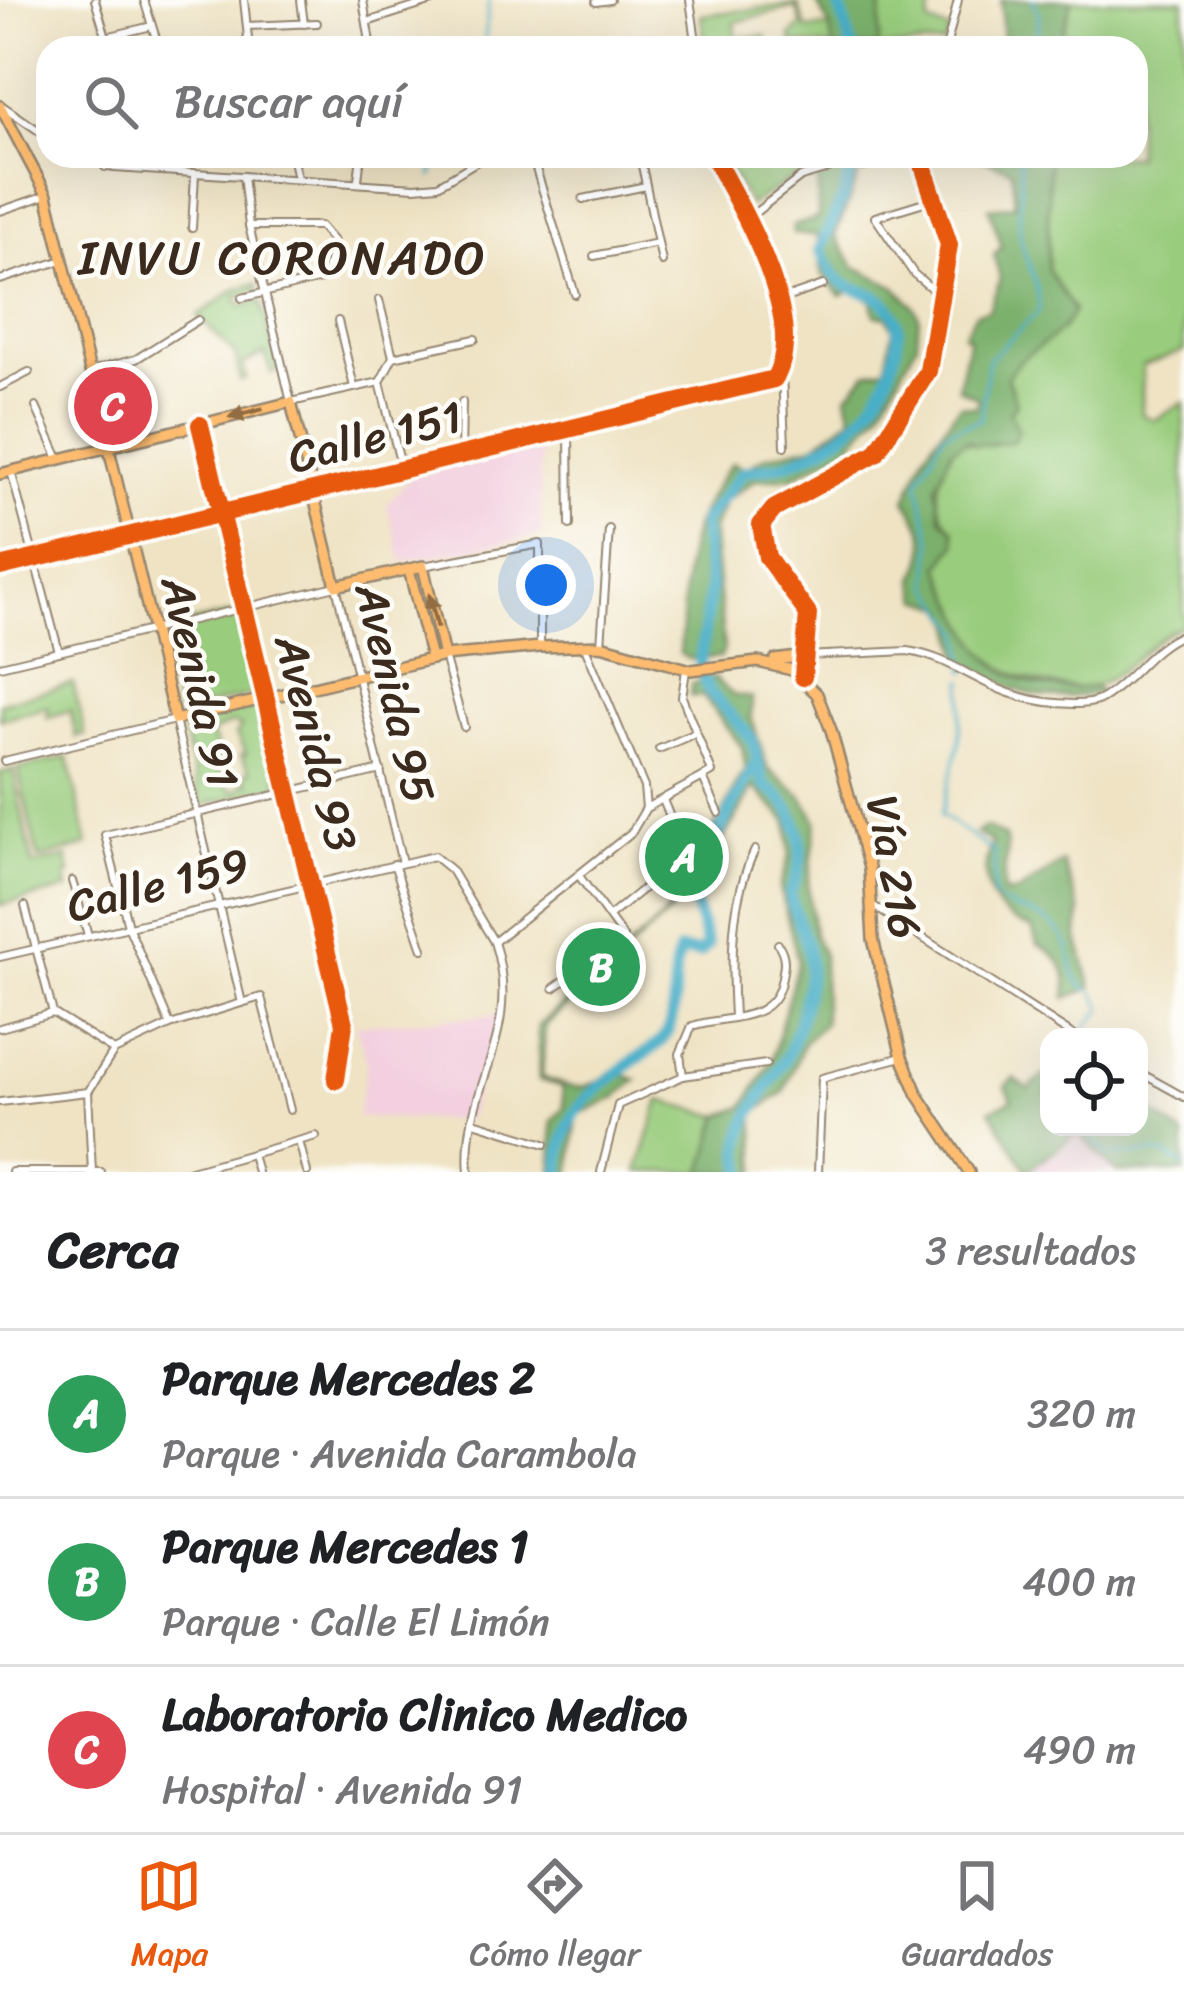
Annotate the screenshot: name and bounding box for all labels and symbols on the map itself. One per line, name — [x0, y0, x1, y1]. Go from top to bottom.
district label: INVU CORONADO — [76, 215, 488, 300]
pin: C — [74, 361, 152, 451]
street label: Calle 151 — [279, 377, 471, 497]
one-way arrow — [227, 405, 264, 424]
your location — [516, 555, 576, 615]
street label: Avenida 91 — [137, 567, 263, 796]
street label: Avenida 95 — [331, 574, 459, 811]
one-way arrow — [423, 592, 442, 630]
street label: Avenida 93 — [250, 625, 381, 860]
street label: Vía 216 — [842, 789, 946, 945]
pin: A — [645, 812, 723, 902]
street label: Calle 159 — [58, 824, 258, 946]
pin: B — [562, 922, 640, 1012]

